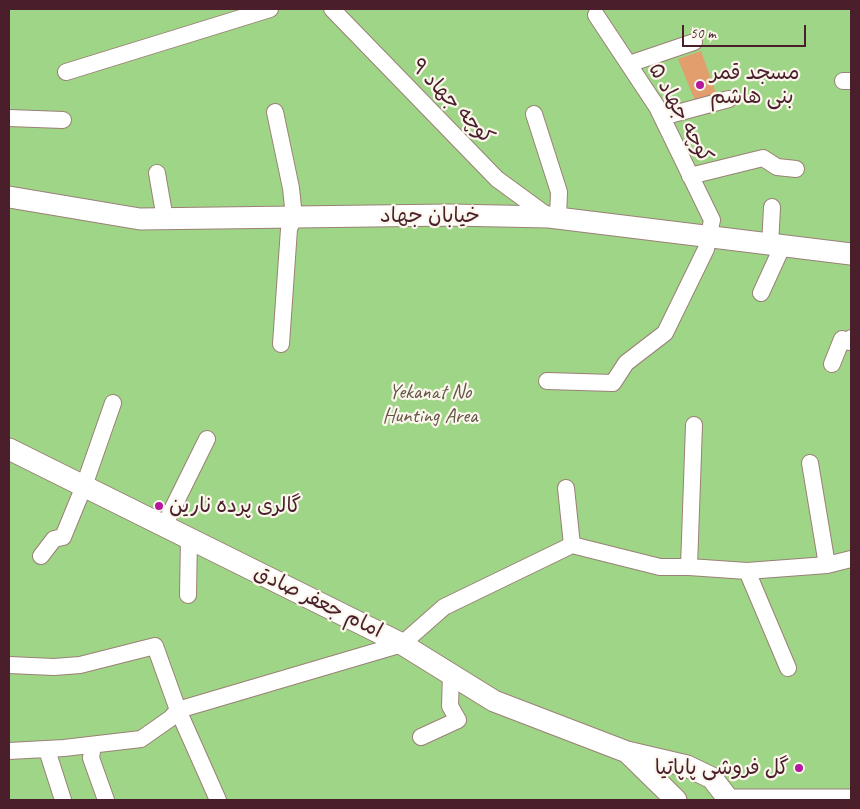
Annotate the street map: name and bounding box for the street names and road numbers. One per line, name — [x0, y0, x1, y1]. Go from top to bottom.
street label: کوچه جهاد ۹ — [405, 54, 499, 150]
street label: کوچه جهاد ۵ — [642, 59, 718, 167]
street label: خیابان جهاد — [380, 203, 480, 229]
street label: امام جعفر صادق — [250, 560, 386, 644]

